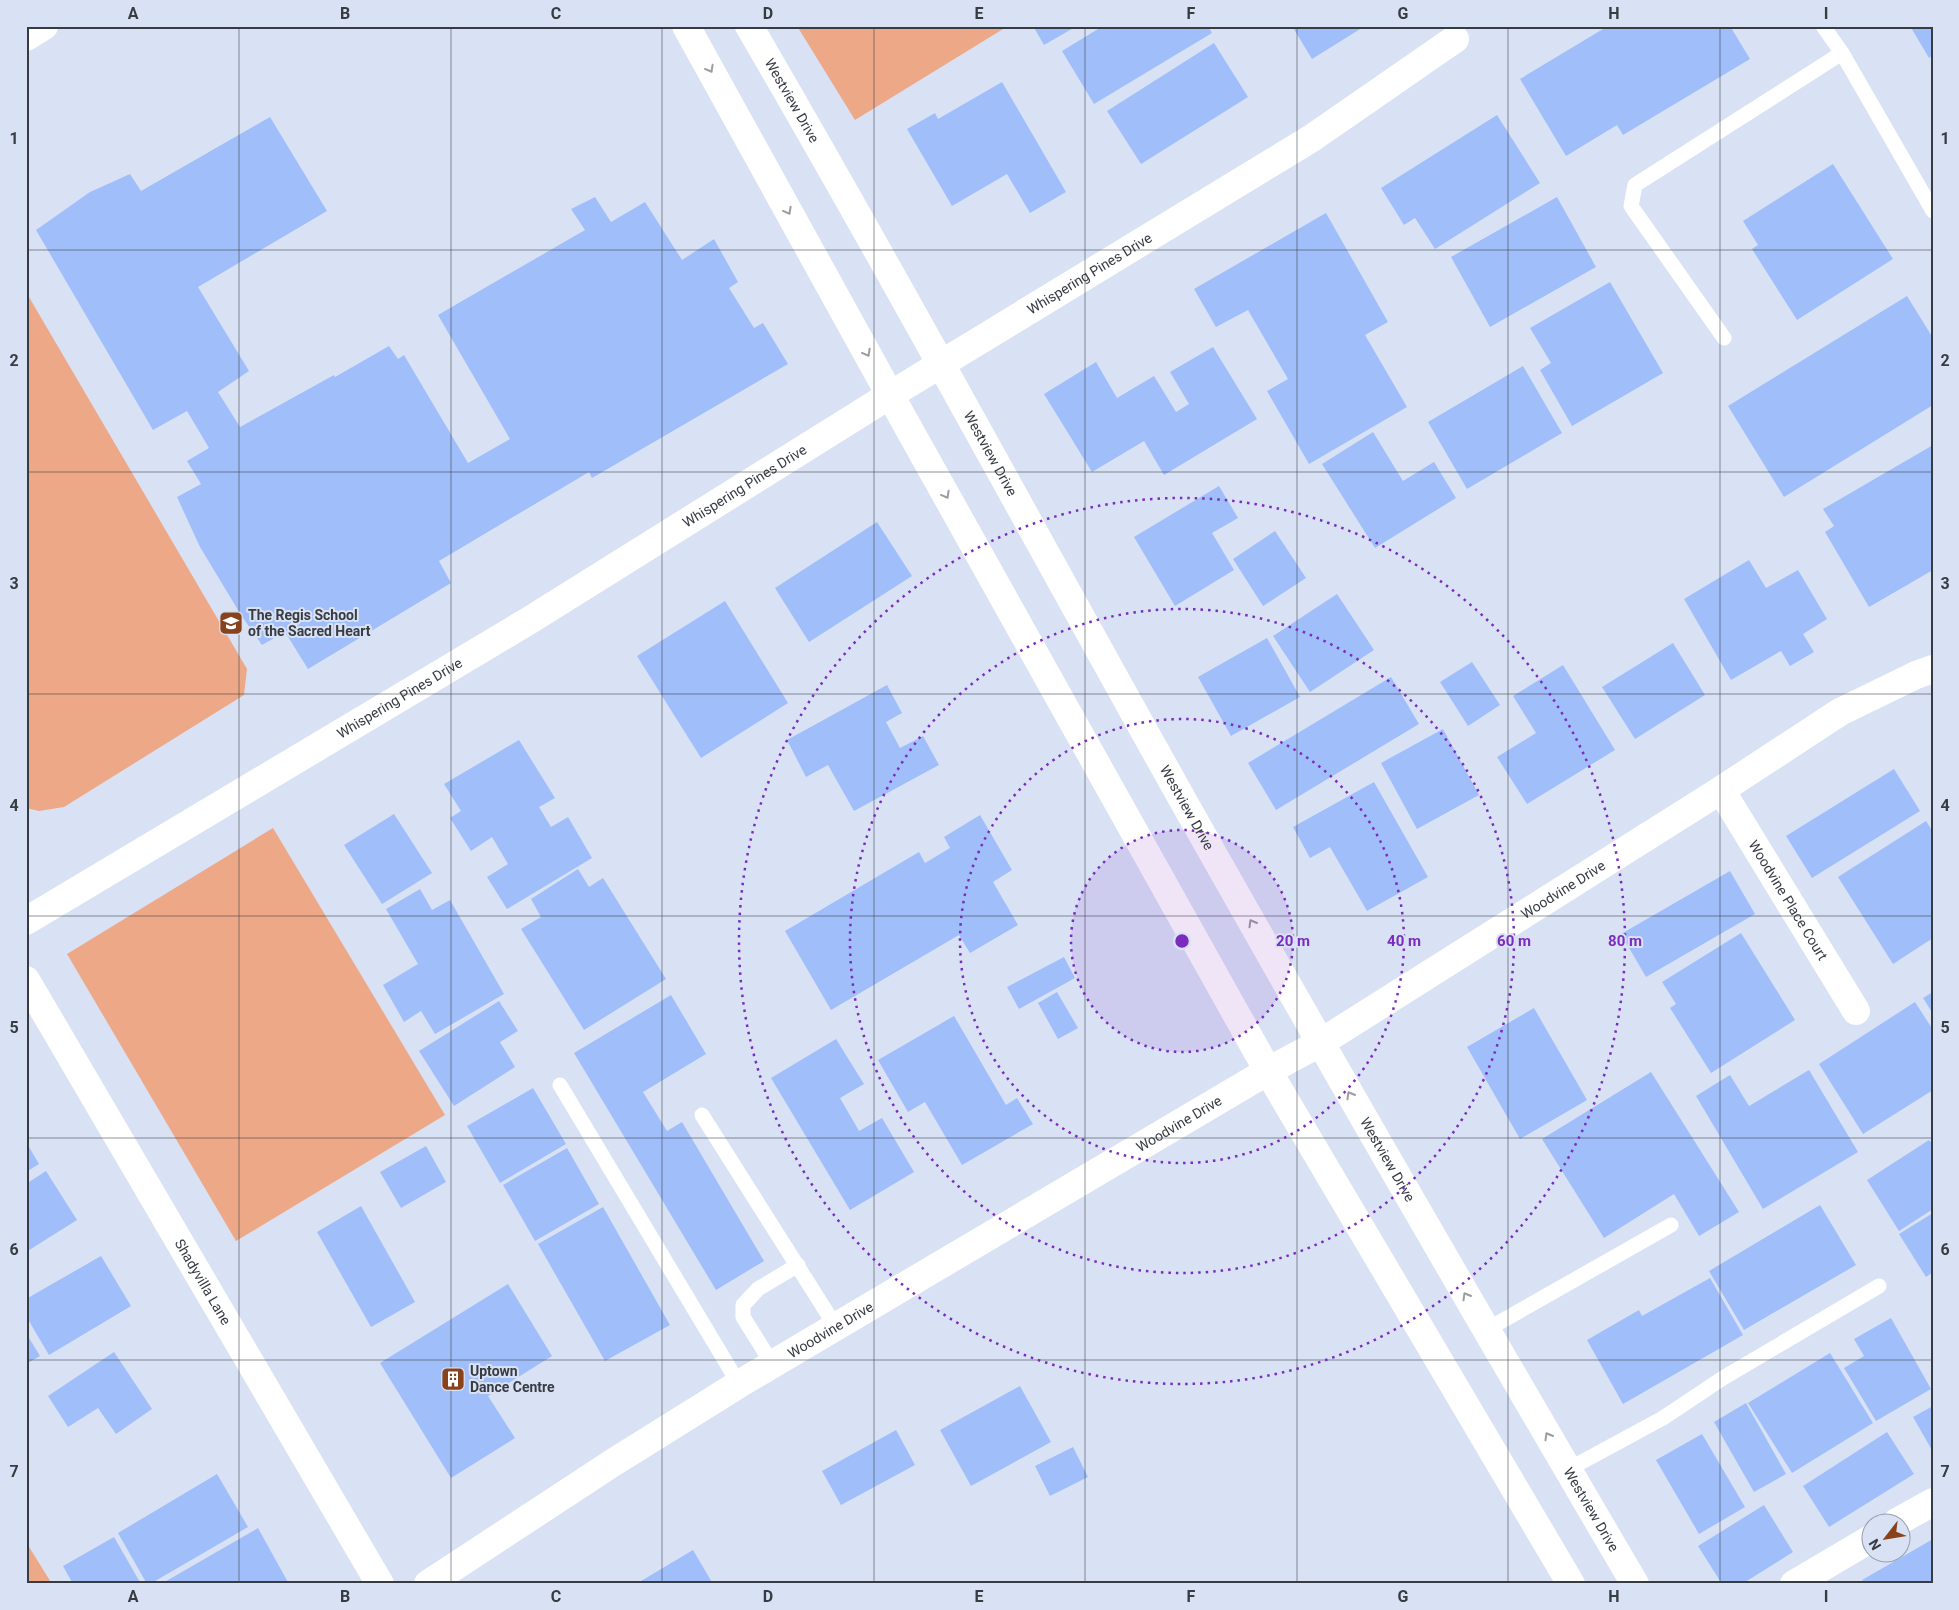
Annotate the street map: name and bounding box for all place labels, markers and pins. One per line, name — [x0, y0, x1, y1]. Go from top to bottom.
place label: The Regis School of the Sacred Heart — [248, 607, 371, 639]
school or university icon: The Regis School of the Sacred Heart — [218, 610, 244, 636]
centre of rings — [1173, 932, 1191, 950]
place label: Uptown Dance Centre — [470, 1363, 555, 1395]
building icon: Uptown Dance Centre — [440, 1366, 466, 1392]

